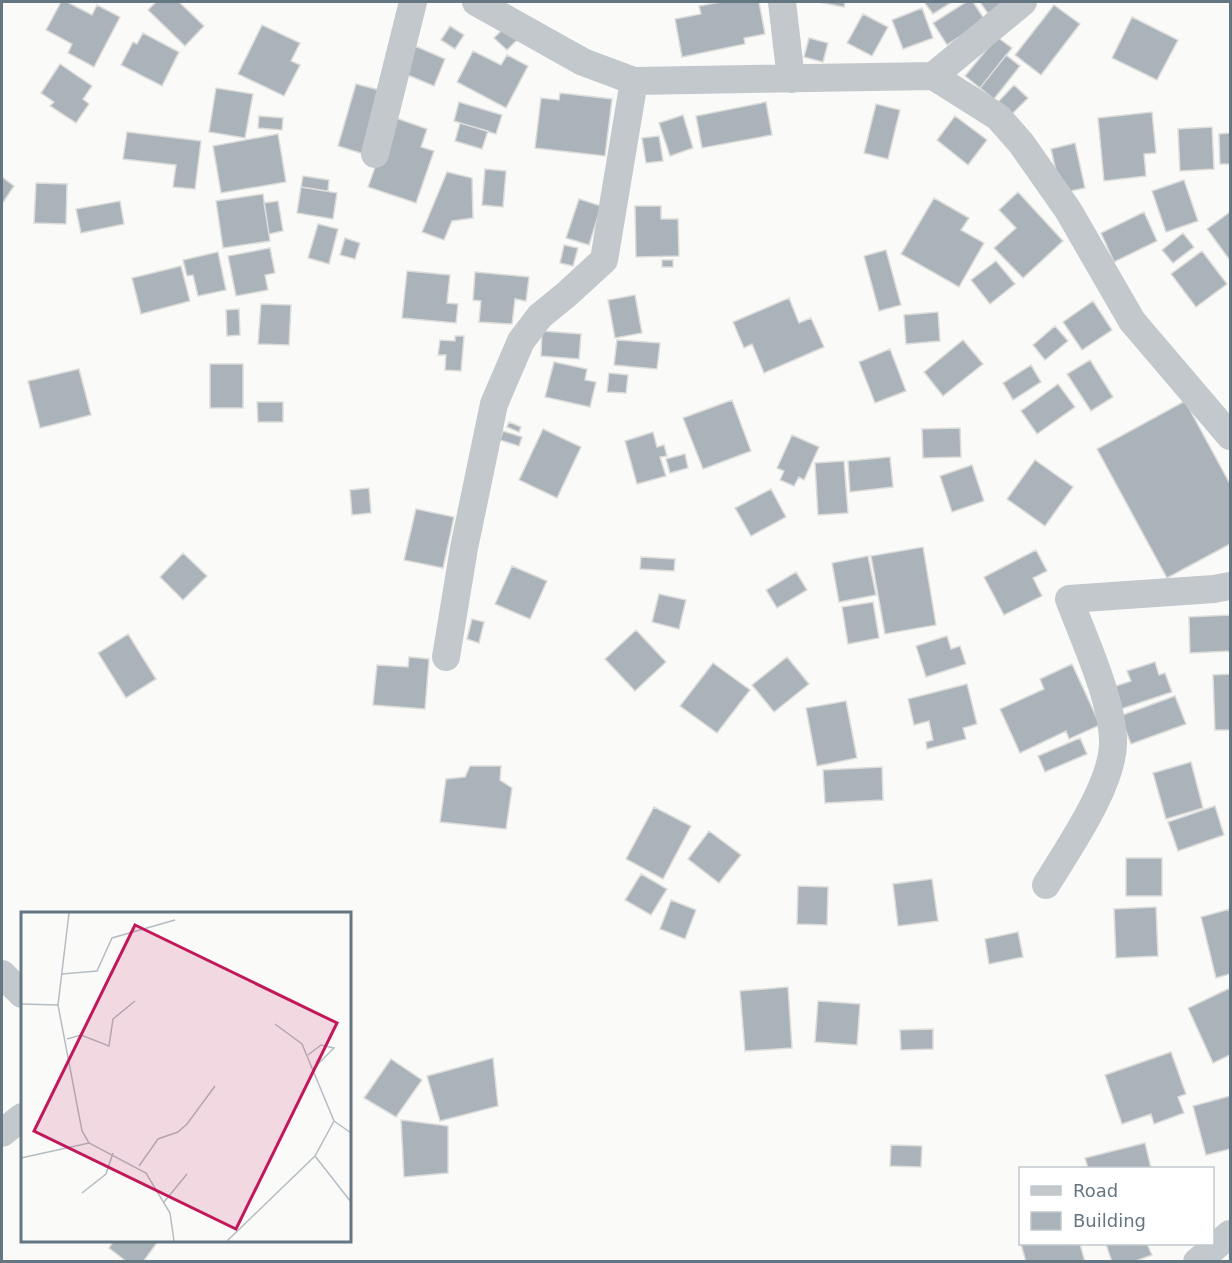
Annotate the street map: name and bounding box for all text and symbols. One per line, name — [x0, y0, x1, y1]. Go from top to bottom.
inset map — [21, 912, 351, 1242]
legend — [1019, 1167, 1214, 1245]
text: Road — [1073, 1180, 1118, 1201]
text: Building — [1073, 1210, 1146, 1231]

